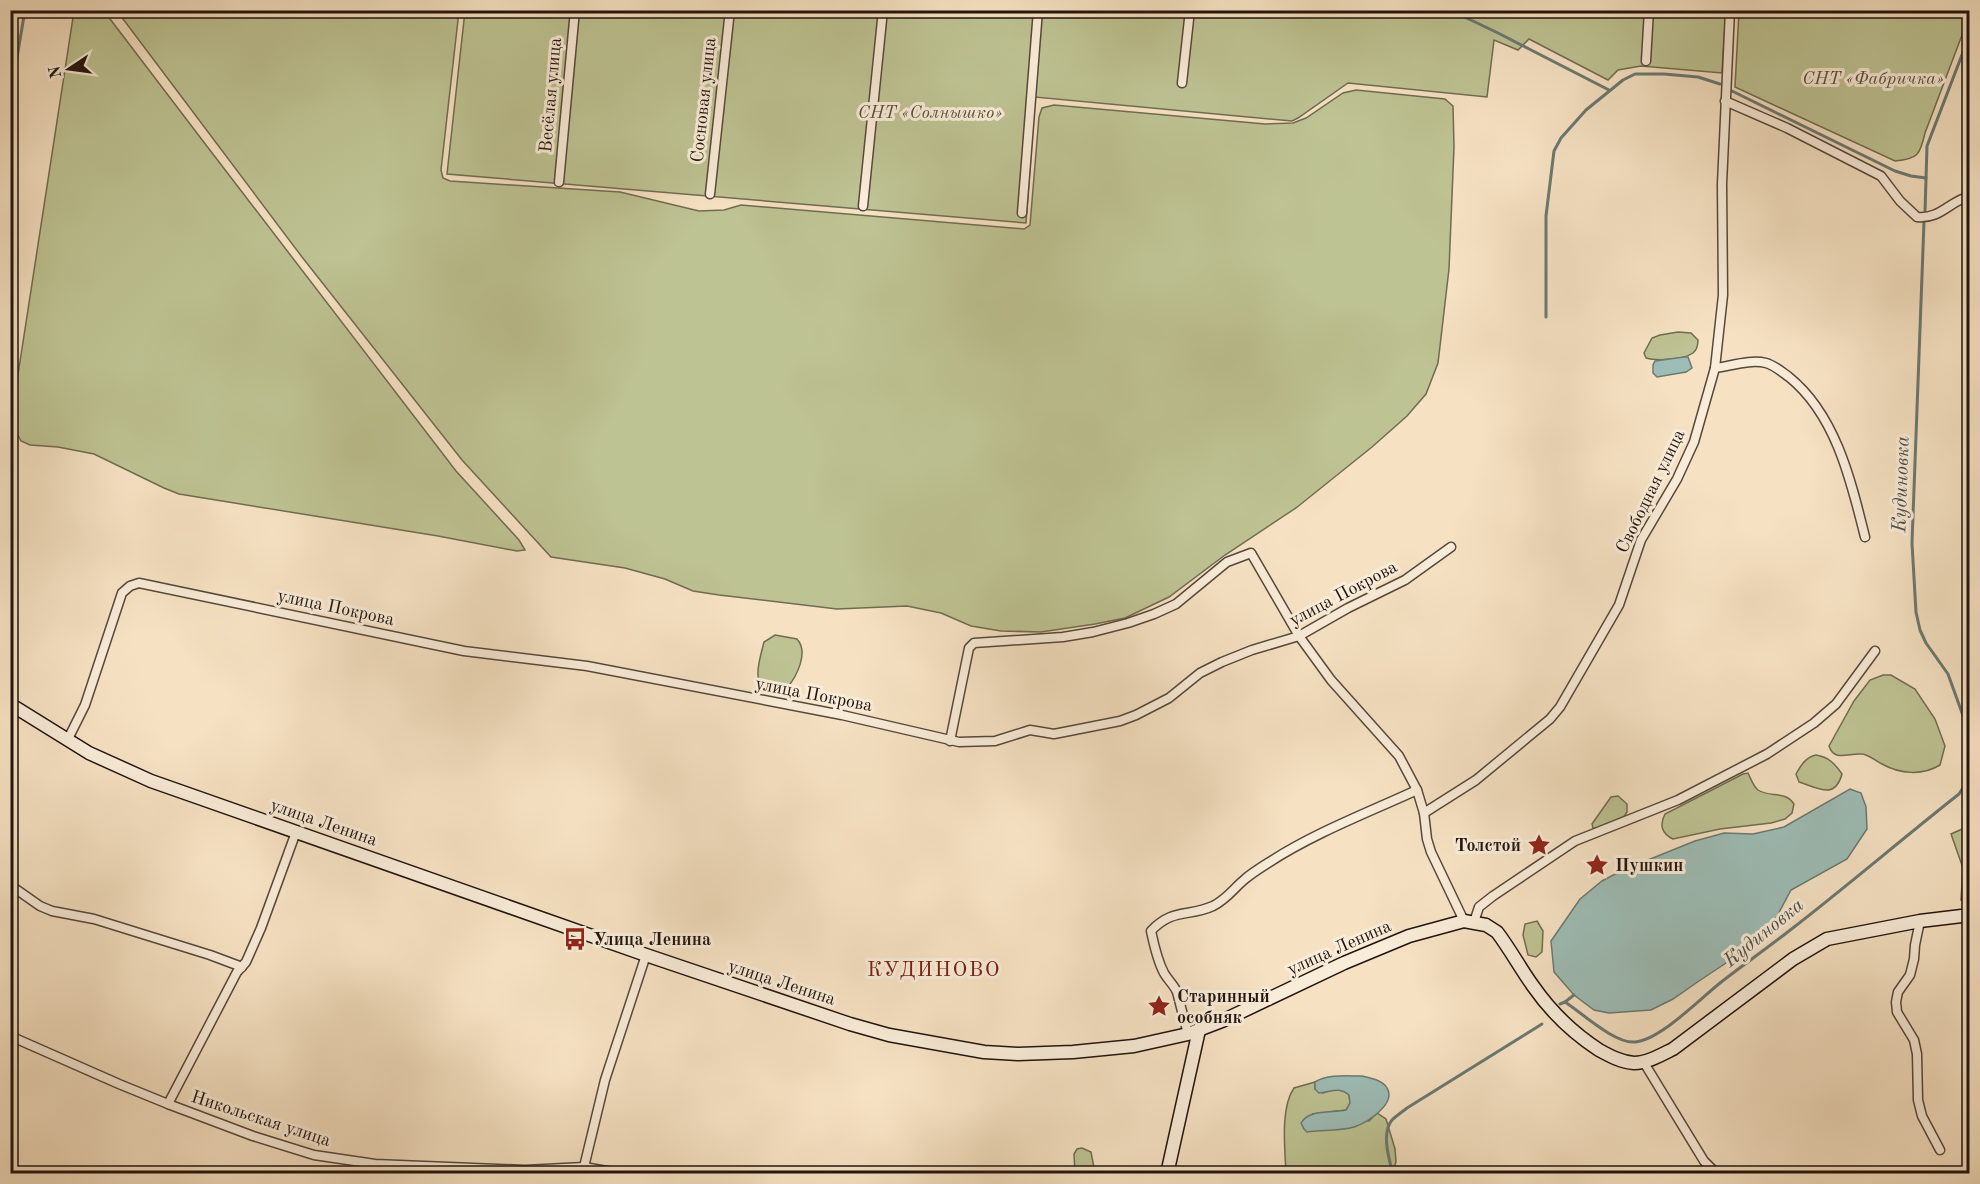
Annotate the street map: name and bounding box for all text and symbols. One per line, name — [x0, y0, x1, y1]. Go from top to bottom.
street label: Весёлая улица — [537, 37, 565, 153]
street label: Сосновая улица — [688, 37, 720, 164]
north arrow — [39, 39, 99, 99]
text: N — [47, 63, 66, 80]
park label: СНТ «Фабричка» — [1802, 70, 1944, 88]
park label: СНТ «Солнышко» — [858, 104, 1002, 122]
street label: Свободная улица — [1613, 427, 1689, 556]
water label: Кудиновка — [1890, 435, 1914, 534]
street label: улица Покрова — [1287, 558, 1400, 630]
street label: улица Покрова — [276, 587, 396, 629]
street label: улица Покрова — [754, 675, 874, 715]
street label: улица Ленина — [268, 796, 380, 850]
place icon: Толстой — [1526, 832, 1552, 858]
place label: Толстой — [1455, 837, 1521, 855]
place icon: Пушкин — [1584, 852, 1610, 878]
place label: Пушкин — [1615, 857, 1683, 875]
water label: Кудиновка — [1720, 895, 1808, 972]
street label: улица Ленина — [1285, 917, 1394, 979]
bus stop icon: Улица Ленина — [562, 926, 588, 952]
place label: Улица Ленина — [593, 931, 711, 949]
street label: улица Ленина — [726, 957, 838, 1009]
district label: КУДИНОВО — [867, 960, 1001, 981]
place label: Старинный особняк — [1177, 988, 1270, 1027]
place icon: Старинный особняк — [1146, 993, 1172, 1019]
street label: Никольская улица — [189, 1088, 333, 1150]

